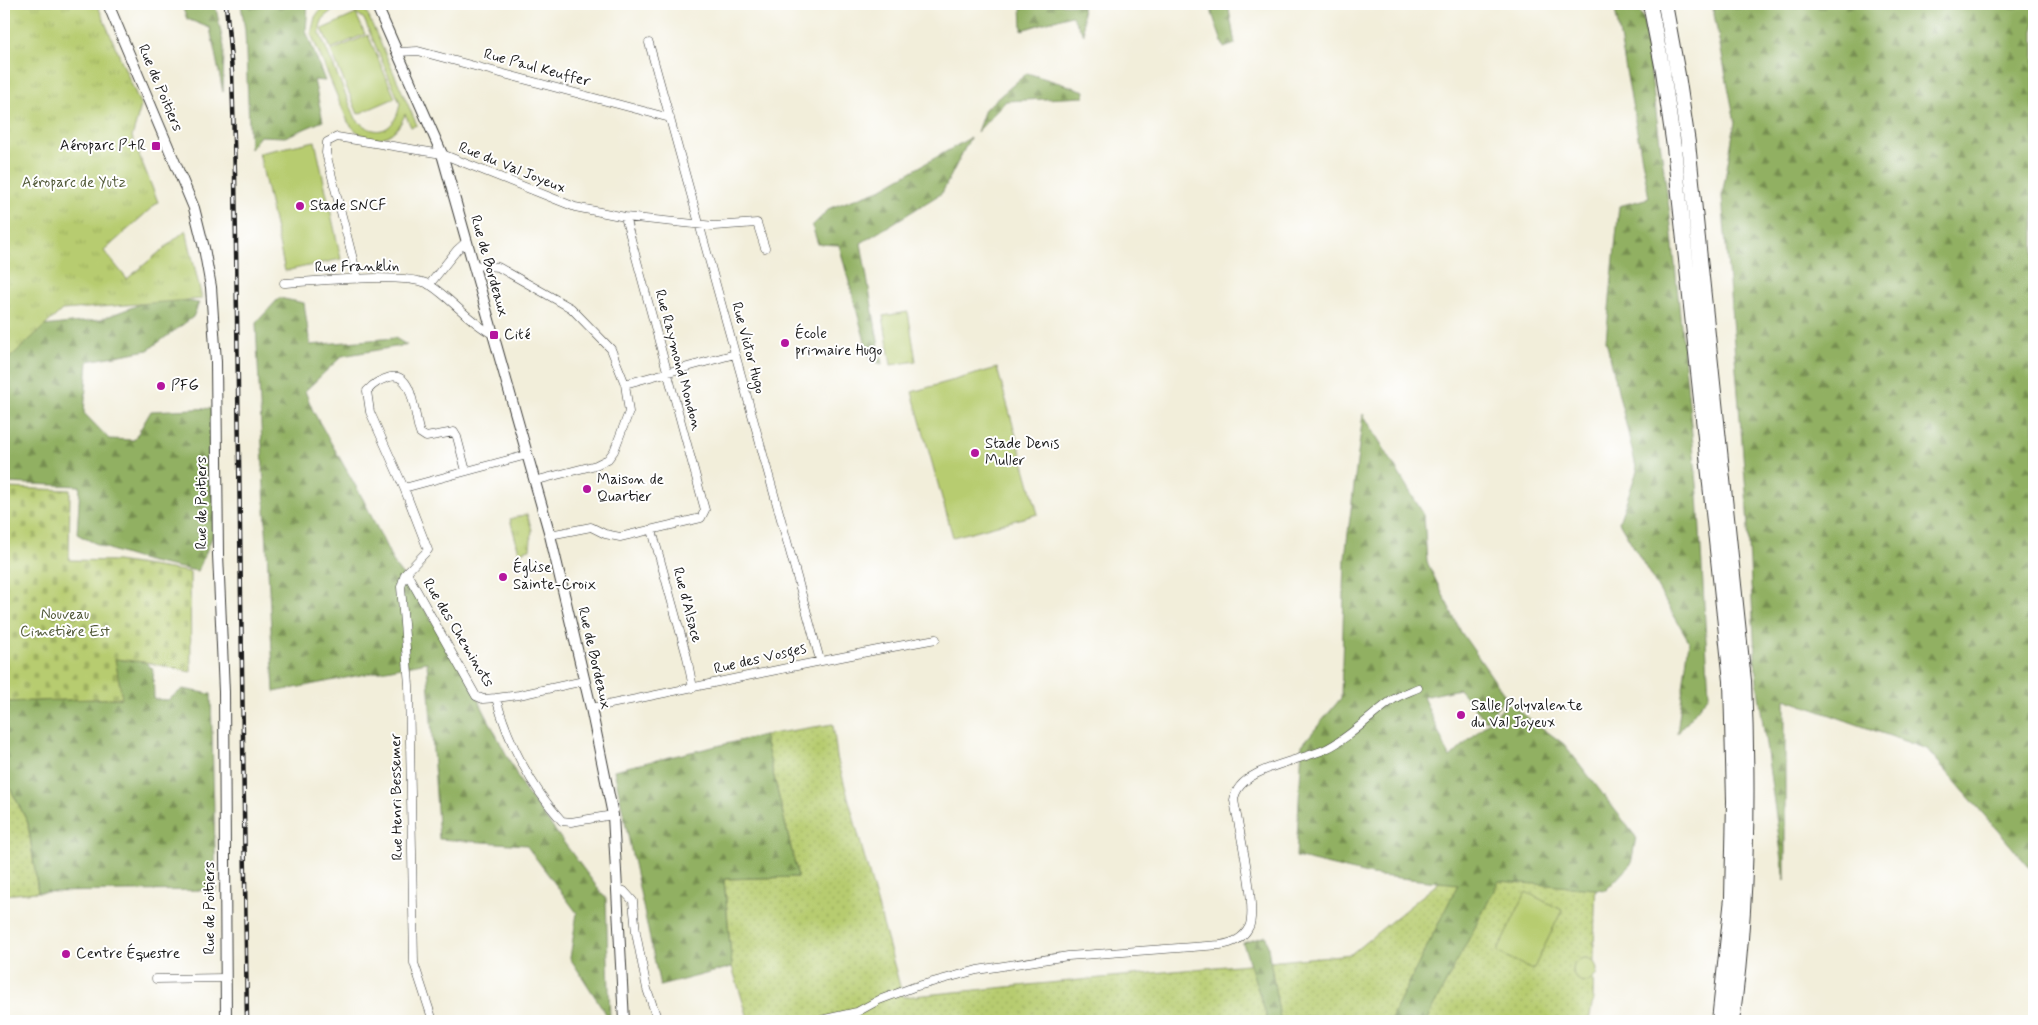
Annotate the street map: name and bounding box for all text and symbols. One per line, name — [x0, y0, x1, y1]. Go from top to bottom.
street label: Rue de Poitiers — [133, 41, 187, 135]
street label: Rue Paul Keuffer — [481, 44, 593, 92]
place label: Aéroparc P+R — [60, 136, 146, 156]
street label: Rue du Val Joyeux — [456, 137, 568, 199]
marker: Aéroparc P+R — [150, 140, 162, 152]
park label: Aéroparc de Yutz — [22, 173, 126, 193]
place label: Stade SNCF — [310, 196, 386, 216]
marker: Stade SNCF — [294, 200, 306, 212]
street label: Rue de Bordeaux — [465, 213, 513, 319]
street label: Rue Franklin — [315, 256, 399, 278]
street label: Rue Raymond Mondon — [650, 287, 707, 433]
street label: Rue Victor Hugo — [725, 300, 770, 397]
place label: École primaire Hugo — [795, 323, 883, 362]
place label: Cité — [504, 325, 531, 345]
marker: Cité — [488, 329, 500, 341]
marker: École primaire Hugo — [779, 337, 791, 349]
place label: PFG — [171, 376, 199, 396]
marker: PFG — [155, 380, 167, 392]
place label: Stade Denis Muller — [985, 434, 1059, 471]
marker: Stade Denis Muller — [969, 447, 981, 459]
street label: Rue de Poitiers — [192, 456, 212, 549]
place label: Maison de Quartier — [597, 470, 664, 507]
marker: Maison de Quartier — [581, 483, 593, 495]
place label: Église Sainte-Croix — [513, 557, 596, 595]
street label: Rue d'Alsace — [667, 565, 707, 645]
marker: Église Sainte-Croix — [497, 571, 509, 583]
street label: Rue des Cheminots — [418, 575, 499, 691]
park label: Nouveau Cimetière Est — [20, 605, 111, 642]
street label: Rue de Bordeaux — [572, 605, 616, 712]
street label: Rue des Vosges — [712, 639, 809, 680]
place label: Salle Polyvalente du Val Joyeux — [1471, 696, 1583, 733]
marker: Salle Polyvalente du Val Joyeux — [1455, 709, 1467, 721]
street label: Rue Henri Bessemer — [386, 732, 408, 861]
street label: Rue de Poitiers — [200, 861, 220, 954]
place label: Centre Équestre — [76, 943, 180, 964]
marker: Centre Équestre — [60, 948, 72, 960]

